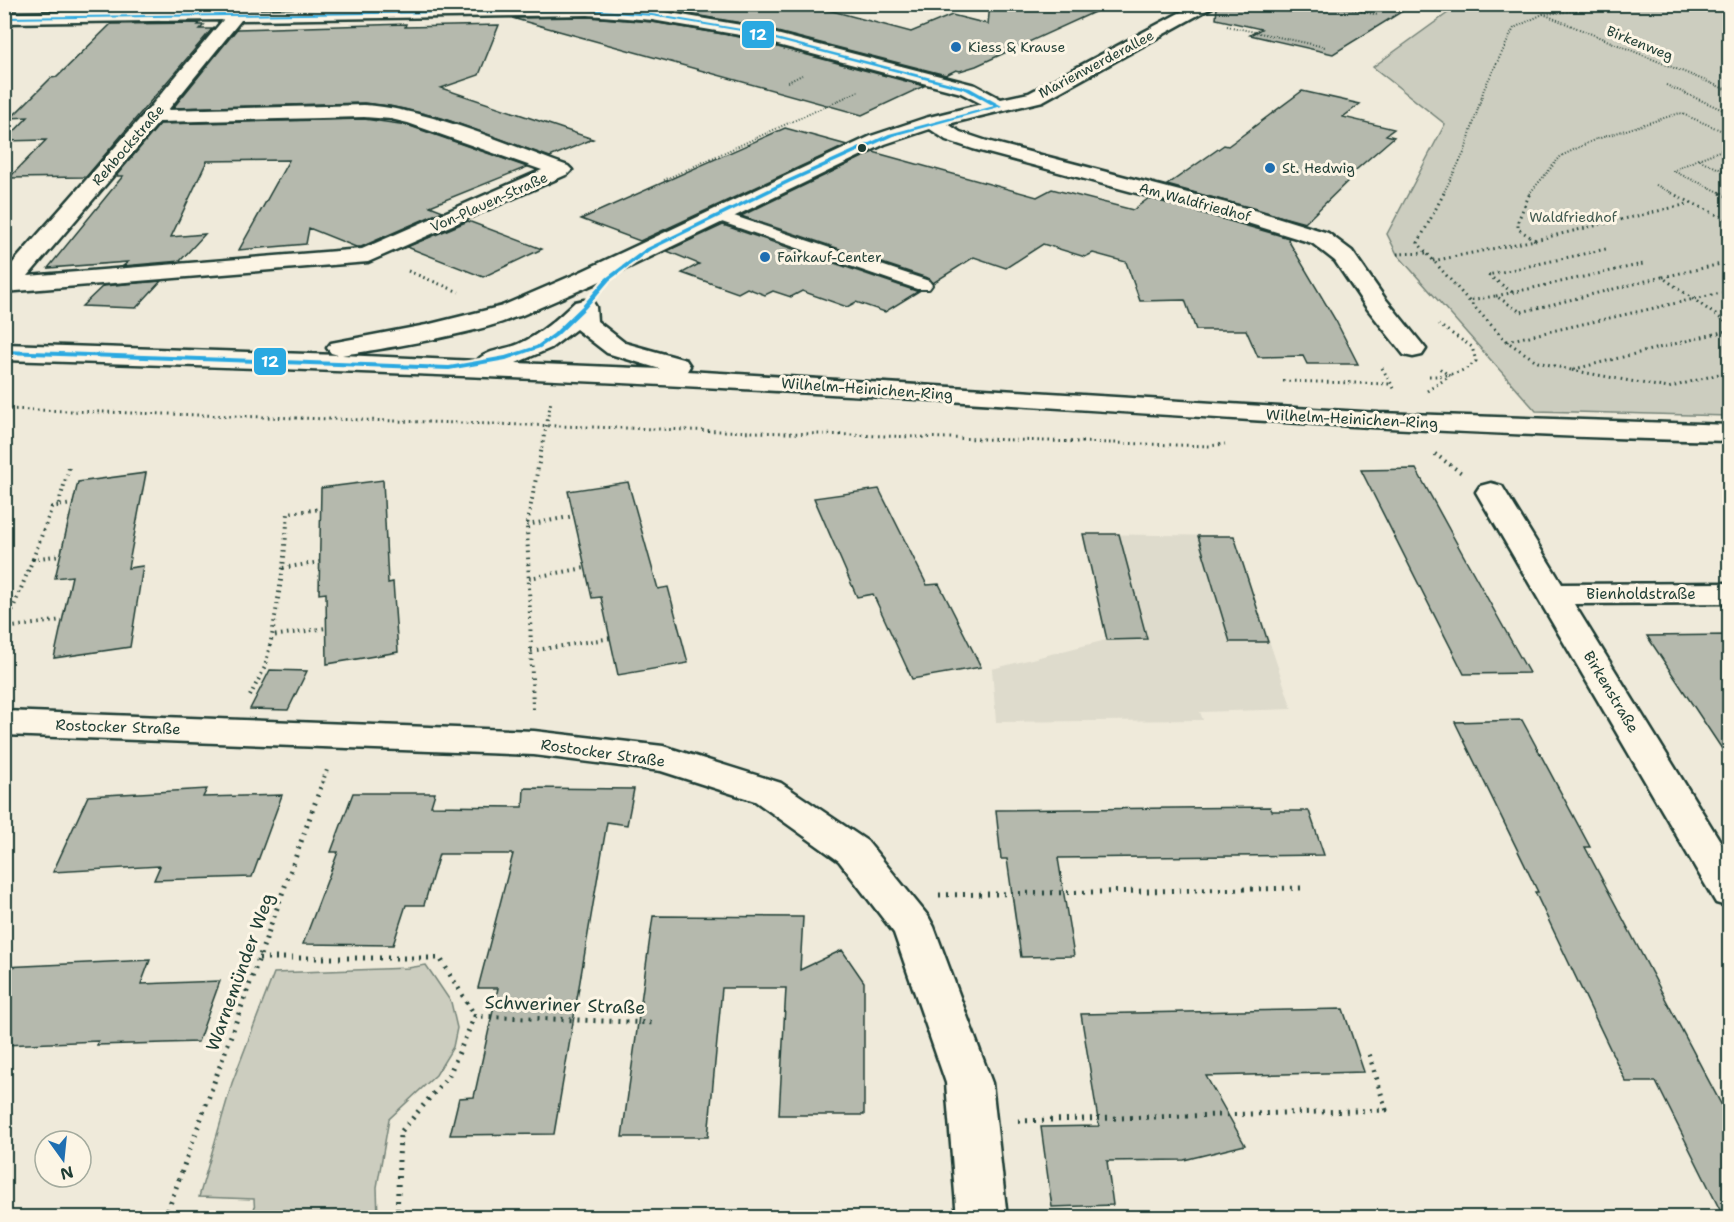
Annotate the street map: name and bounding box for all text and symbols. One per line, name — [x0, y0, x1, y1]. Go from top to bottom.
line badge: 12 — [741, 20, 775, 49]
street label: Birkenweg — [1604, 22, 1676, 64]
text: 12 — [749, 24, 767, 45]
street label: Marienwerderallee — [1035, 26, 1157, 102]
place label: Kiess & Krause — [968, 38, 1065, 56]
marker: Kiess & Krause — [949, 40, 963, 54]
street label: Rehbockstraße — [88, 101, 168, 189]
unlabelled marker — [856, 142, 868, 154]
place label: St. Hedwig — [1282, 159, 1355, 177]
marker: St. Hedwig — [1263, 161, 1277, 175]
street label: Von-Plauen-Straße — [428, 168, 550, 236]
street label: Am Waldfriedhof — [1137, 178, 1254, 226]
park label: Waldfriedhof — [1529, 208, 1618, 226]
place label: Fairkauf-Center — [777, 248, 882, 266]
marker: Fairkauf-Center — [758, 250, 772, 264]
line badge: 12 — [253, 347, 287, 376]
text: 12 — [261, 351, 279, 372]
street label: Wilhelm-Heinichen-Ring — [780, 373, 954, 405]
street label: Wilhelm-Heinichen-Ring — [1265, 405, 1439, 433]
street label: Bienholdstraße — [1586, 584, 1696, 604]
street label: Birkenstraße — [1579, 647, 1643, 737]
street label: Rostocker Straße — [55, 715, 181, 739]
street label: Rostocker Straße — [540, 734, 666, 772]
street label: Warnemünder Weg — [200, 890, 280, 1054]
street label: Schweriner Straße — [484, 990, 646, 1020]
north arrow — [33, 1129, 93, 1189]
text: N — [58, 1161, 76, 1185]

